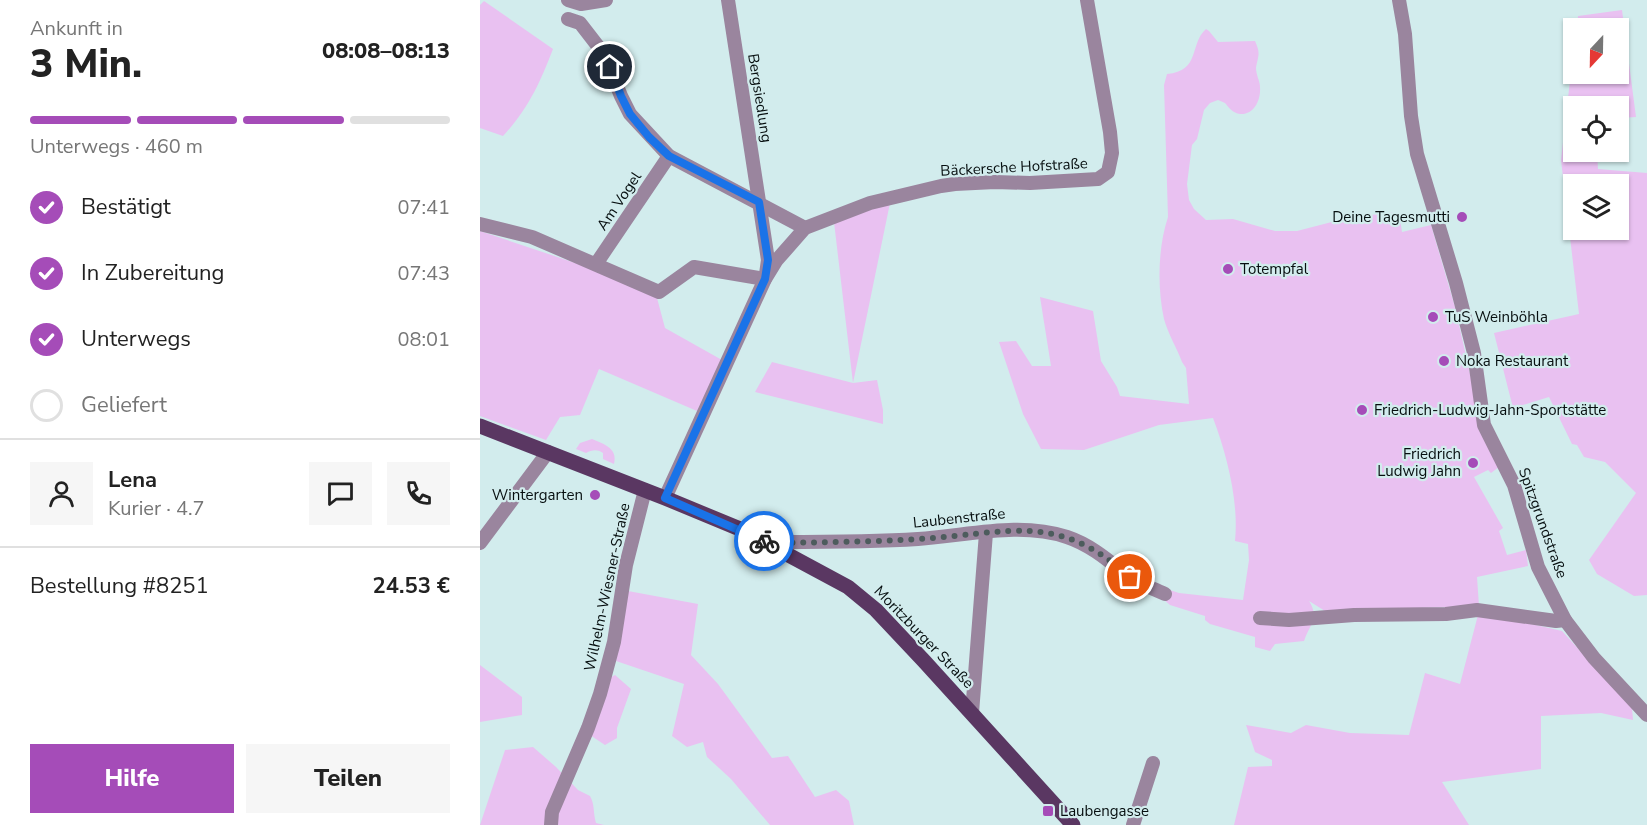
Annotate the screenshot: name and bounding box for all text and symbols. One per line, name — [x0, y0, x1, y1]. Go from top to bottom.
text: Ankunft in — [30, 15, 123, 42]
north arrow — [1563, 18, 1629, 84]
map controls — [1563, 18, 1629, 240]
text: 08:08–08:13 — [322, 36, 450, 66]
text: 3 Min. — [30, 38, 142, 91]
pin — [584, 41, 635, 92]
icon: home — [593, 50, 626, 83]
street label: Bergsiedlung — [743, 52, 777, 144]
button: locate — [1563, 96, 1629, 162]
text: Unterwegs · 460 m — [30, 133, 203, 160]
street label: Bäckersche Hofstraße — [940, 153, 1088, 181]
street label: Am Vogel — [592, 167, 646, 234]
button: layers — [1563, 174, 1629, 240]
icon: check — [30, 191, 63, 224]
text: Bestätigt — [81, 192, 171, 222]
text: 07:41 — [397, 194, 450, 221]
place label: Deine Tagesmutti — [1332, 207, 1450, 227]
marker: Deine Tagesmutti — [1455, 210, 1469, 224]
icon: check — [30, 257, 63, 290]
text: In Zubereitung — [81, 258, 224, 288]
place label: Totempfal — [1240, 259, 1309, 279]
text: 07:43 — [397, 260, 450, 287]
marker: Totempfal — [1221, 262, 1235, 276]
place label: TuS Weinböhla — [1445, 307, 1548, 327]
marker: TuS Weinböhla — [1426, 310, 1440, 324]
icon: check — [30, 323, 63, 356]
text: Unterwegs — [81, 324, 191, 354]
text: 08:01 — [397, 326, 450, 353]
place label: Noka Restaurant — [1456, 351, 1569, 371]
marker: Noka Restaurant — [1437, 354, 1451, 368]
text: Geliefert — [81, 390, 167, 420]
place label: Friedrich-Ludwig-Jahn-Sportstätte — [1374, 400, 1606, 420]
marker: Friedrich-Ludwig-Jahn-Sportstätte — [1355, 403, 1369, 417]
place label: Friedrich Ludwig Jahn — [1377, 444, 1461, 481]
marker: Friedrich Ludwig Jahn — [1466, 456, 1480, 470]
button: person — [30, 462, 93, 525]
button: chat — [309, 462, 372, 525]
button: phone — [387, 462, 450, 525]
text: Lena — [108, 465, 157, 495]
street label: Spitzgrundstraße — [1514, 465, 1572, 581]
place label: Wintergarten — [492, 485, 583, 505]
marker: Wintergarten — [588, 488, 602, 502]
text: Kurier · 4.7 — [108, 495, 205, 522]
street label: Wilhelm-Wiesner-Straße — [579, 501, 635, 673]
street label: Laubenstraße — [912, 503, 1006, 533]
courier — [734, 511, 794, 571]
icon: bike — [748, 525, 781, 558]
pin — [1104, 551, 1155, 602]
icon: bag — [1113, 560, 1146, 593]
text: Bestellung #8251 — [30, 571, 209, 601]
text: 24.53 € — [373, 571, 450, 601]
street label: Moritzburger Straße — [870, 581, 978, 693]
button: Hilfe — [30, 744, 234, 813]
button: Teilen — [246, 744, 450, 813]
place label: Laubengasse — [1060, 801, 1149, 821]
marker: Laubengasse — [1041, 804, 1055, 818]

